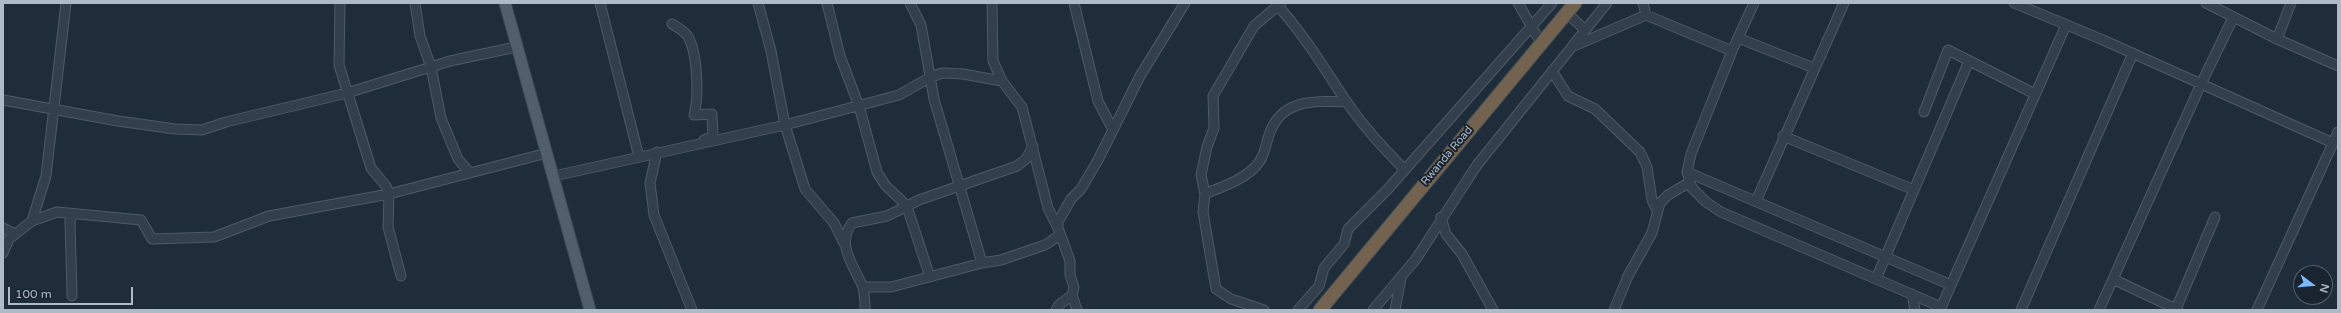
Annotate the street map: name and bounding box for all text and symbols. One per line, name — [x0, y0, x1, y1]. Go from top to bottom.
street label: Rwanda Road — [1418, 124, 1476, 188]
north arrow — [2293, 265, 2333, 305]
scale bar — [10, 279, 135, 305]
text: N — [2317, 282, 2332, 294]
text: 100 m — [15, 287, 52, 301]

